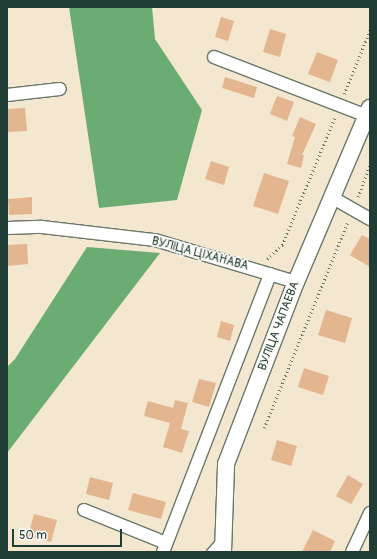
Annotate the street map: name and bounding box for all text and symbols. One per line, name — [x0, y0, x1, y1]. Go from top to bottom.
street label: ВУЛІЦА ЦІХАНАВА — [150, 234, 250, 274]
street label: ВУЛІЦА ЧАПАЕВА — [255, 279, 303, 373]
scale bar — [14, 521, 124, 547]
text: 50 m — [19, 528, 47, 543]

